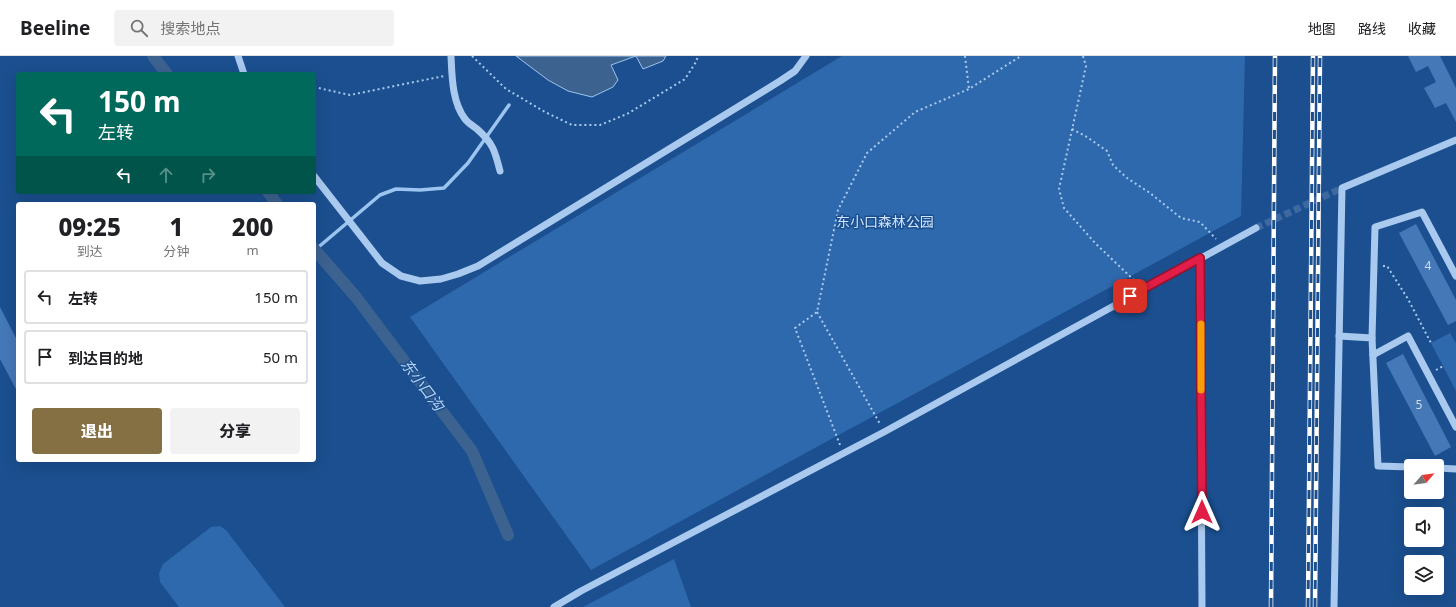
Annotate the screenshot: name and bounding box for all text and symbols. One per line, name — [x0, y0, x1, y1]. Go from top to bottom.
search box — [114, 10, 394, 46]
text: Beeline — [20, 15, 90, 41]
icon: search — [128, 17, 150, 39]
text: 搜索地点 — [160, 18, 220, 38]
text: 地图 — [1308, 19, 1336, 38]
text: 路线 — [1358, 19, 1386, 38]
text: 收藏 — [1408, 19, 1436, 38]
text: 150 m — [98, 82, 181, 120]
icon: left — [32, 88, 84, 140]
text: 左转 — [98, 120, 134, 144]
icon: left — [113, 164, 135, 186]
icon: ahead — [155, 164, 177, 186]
icon: right — [197, 164, 219, 186]
text: 09:25 — [59, 210, 121, 243]
text: 1 — [169, 210, 183, 243]
text: 200 — [232, 210, 273, 243]
park label: 东小口森林公园 — [836, 212, 934, 231]
text: m — [247, 241, 259, 259]
text: 到达 — [77, 242, 103, 260]
text: 分钟 — [163, 242, 189, 260]
house number: 4 — [1425, 257, 1432, 274]
pin — [1113, 279, 1147, 313]
icon: arrive — [1119, 285, 1141, 307]
icon: left — [34, 286, 56, 308]
text: 150 m — [254, 287, 298, 307]
text: 左转 — [68, 288, 98, 308]
icon: arrive — [34, 346, 56, 368]
text: 50 m — [263, 347, 298, 367]
text: 到达目的地 — [68, 348, 143, 368]
water label: 东小口沟 — [397, 354, 450, 416]
house number: 5 — [1416, 396, 1423, 413]
button: 退出 — [32, 408, 162, 454]
button: 分享 — [170, 408, 300, 454]
north arrow — [1404, 459, 1444, 499]
map controls — [1404, 459, 1444, 595]
position arrow — [1181, 491, 1223, 533]
button: sound — [1404, 507, 1444, 547]
button: layers — [1404, 555, 1444, 595]

